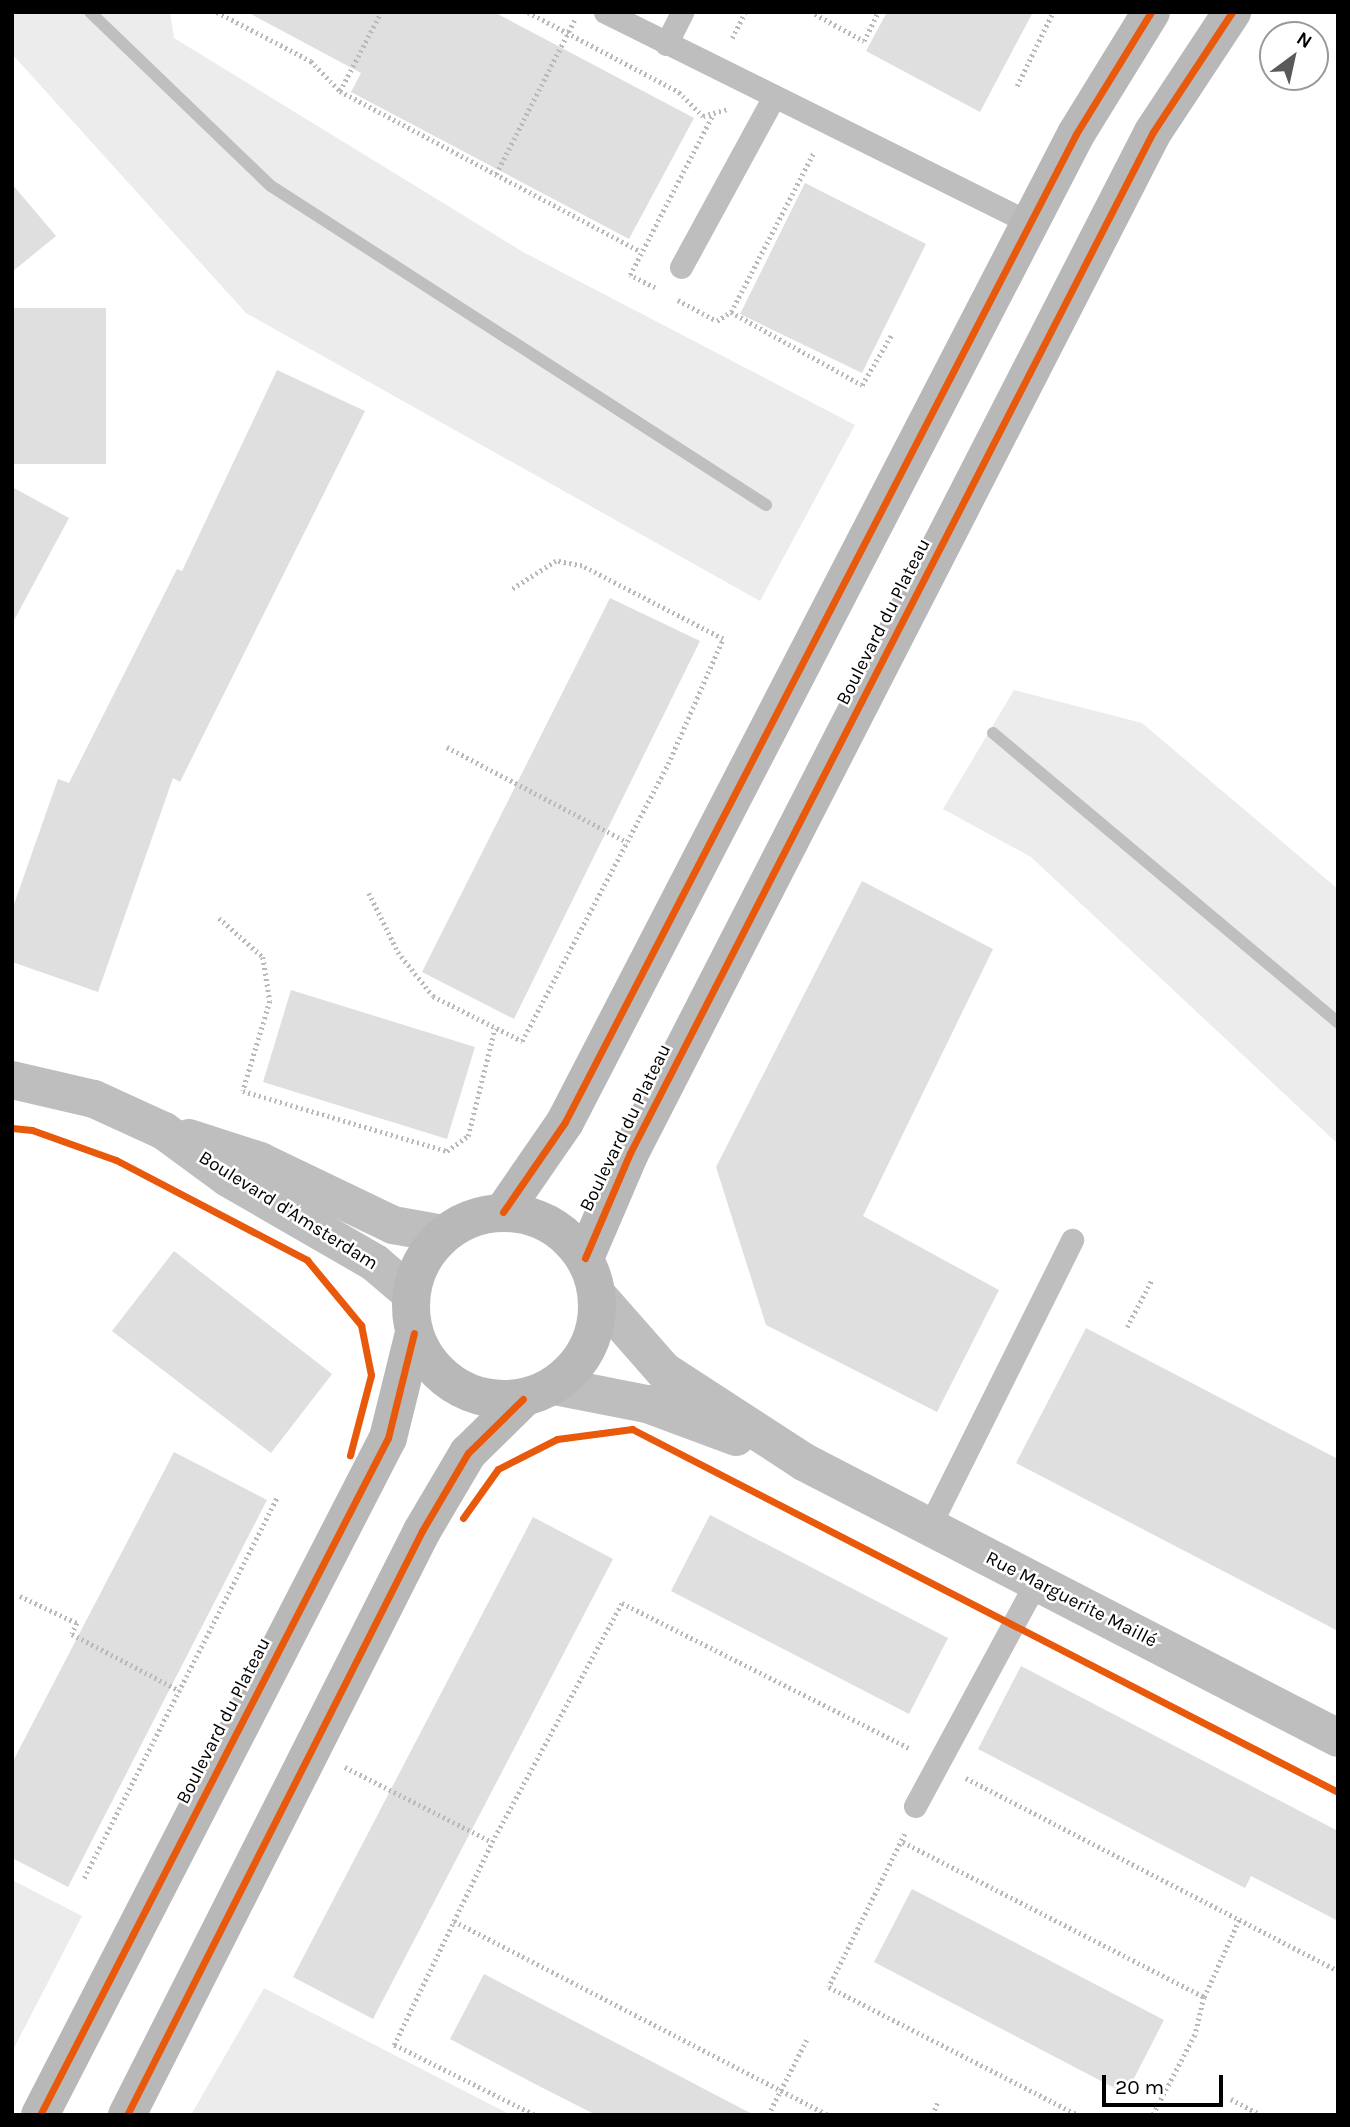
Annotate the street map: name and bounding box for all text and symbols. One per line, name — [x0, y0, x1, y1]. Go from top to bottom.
north arrow — [1259, 21, 1329, 91]
text: N — [1293, 27, 1316, 53]
street label: Boulevard du Plateau — [832, 535, 936, 709]
street label: Boulevard du Plateau — [575, 1040, 677, 1216]
street label: Boulevard d'Amsterdam — [194, 1146, 382, 1276]
street label: Rue Marguerite Maillé — [982, 1547, 1160, 1653]
street label: Boulevard du Plateau — [172, 1634, 276, 1808]
scale bar — [1105, 2060, 1226, 2104]
text: 20 m — [1115, 2075, 1164, 2099]

